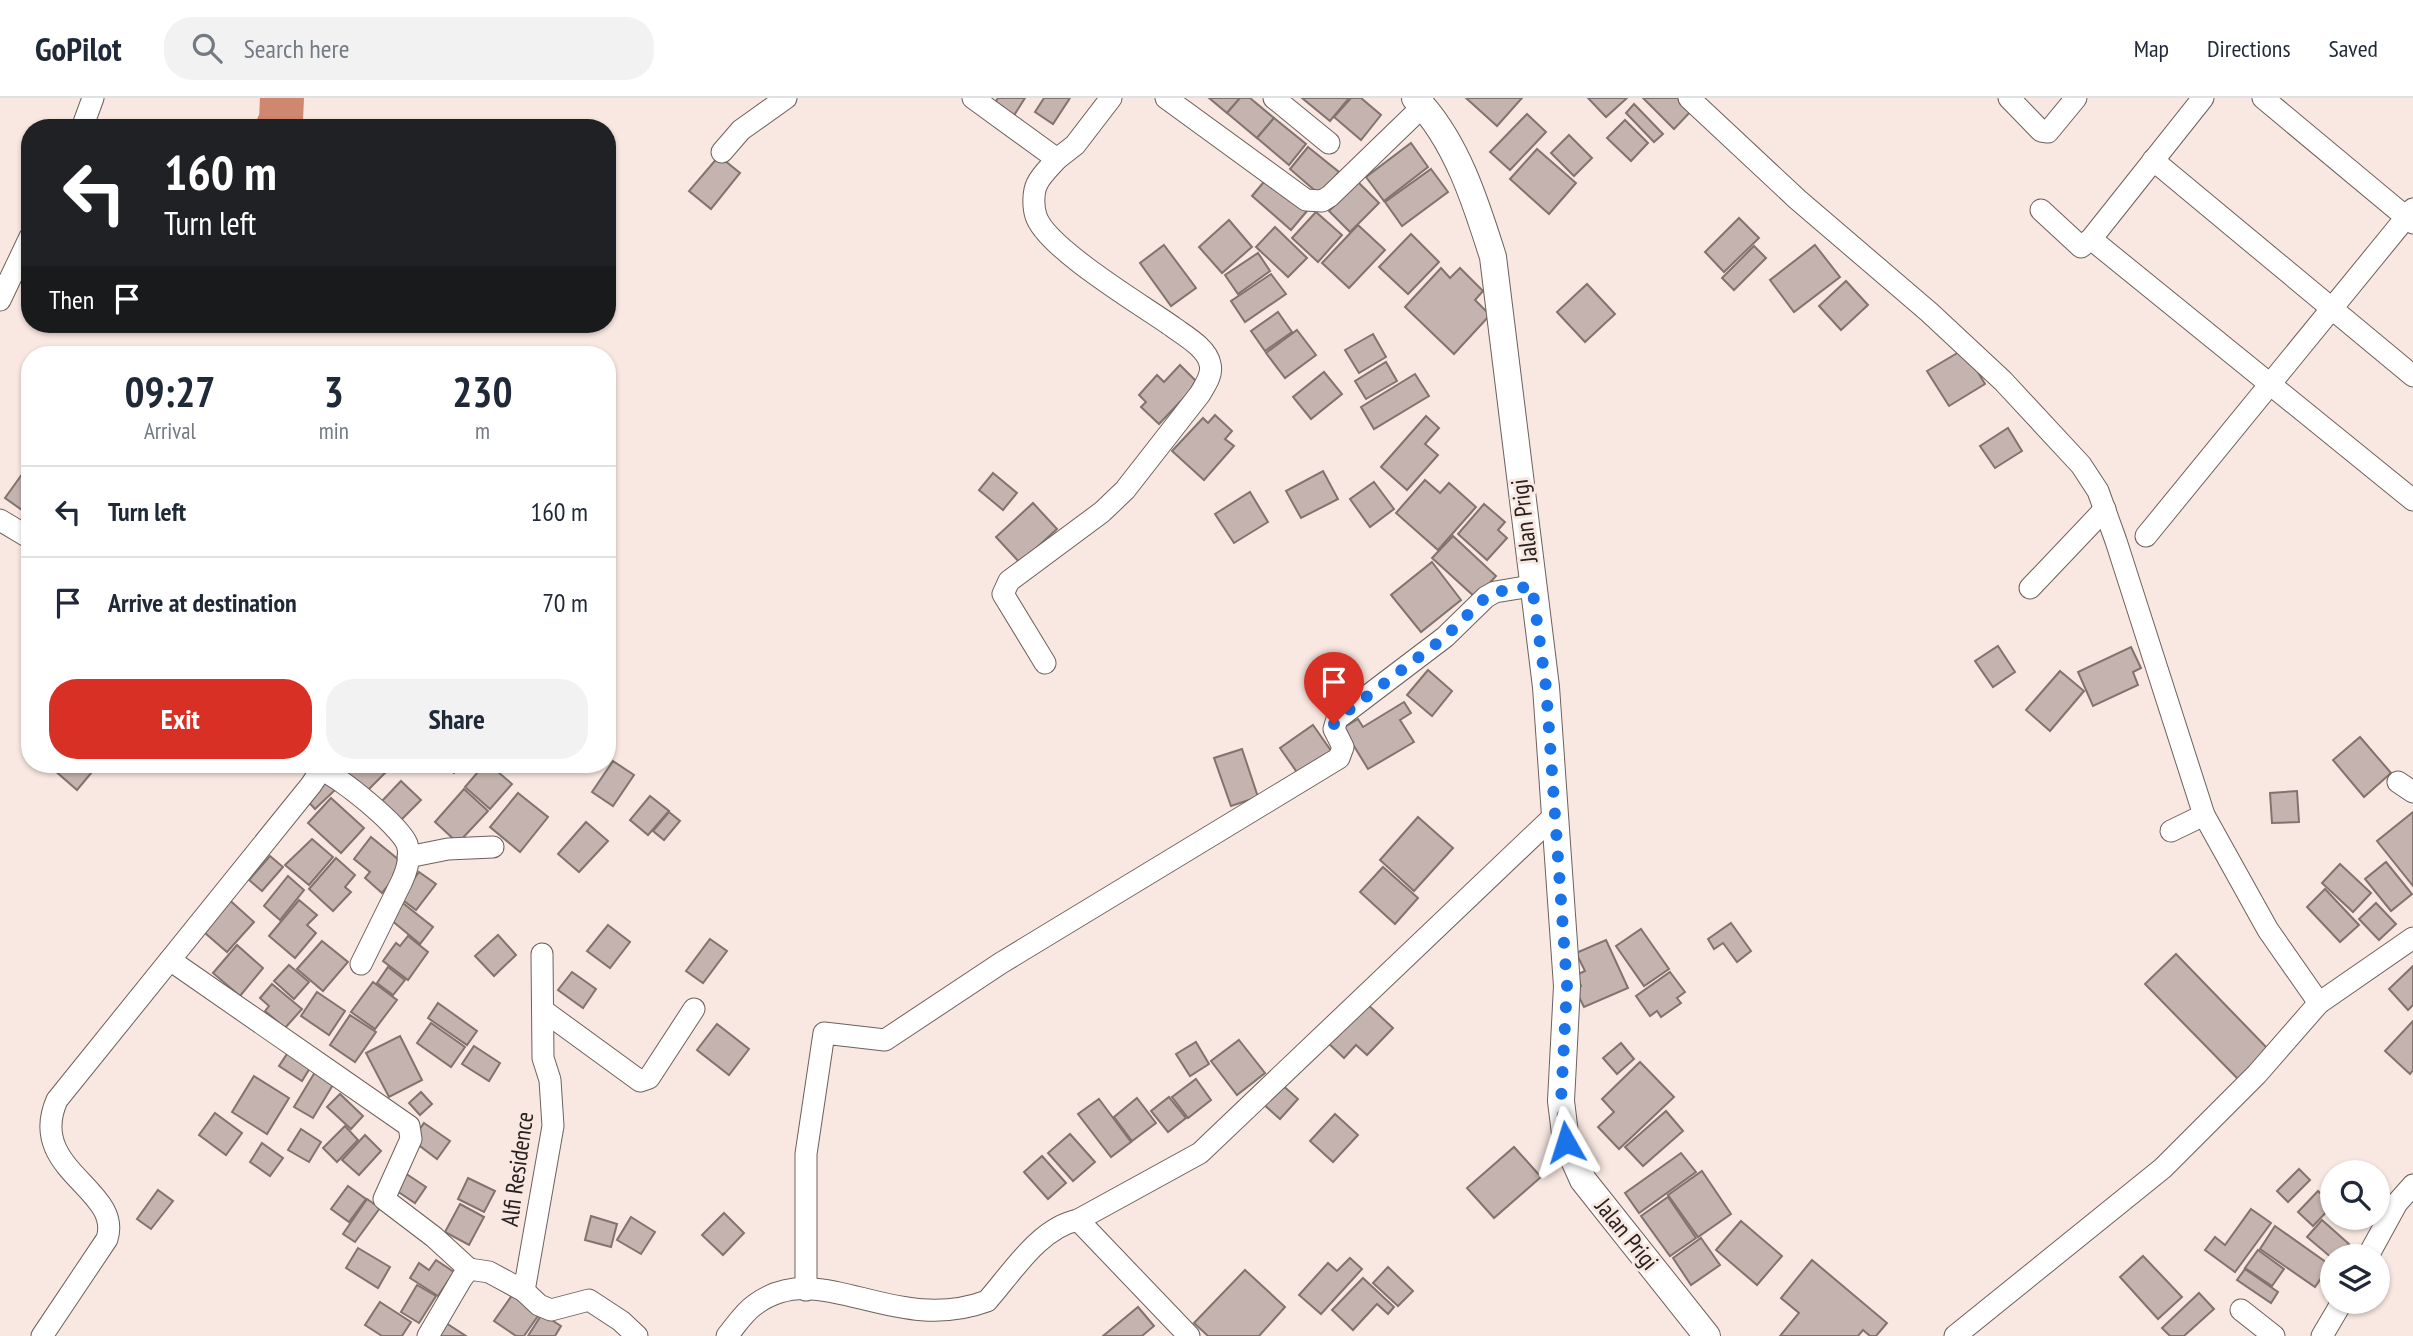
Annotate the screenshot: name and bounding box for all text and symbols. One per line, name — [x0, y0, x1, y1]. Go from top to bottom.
search box — [164, 17, 654, 80]
text: GoPilot — [35, 27, 122, 70]
icon: search — [188, 29, 226, 67]
text: Search here — [244, 32, 349, 65]
text: Map — [2134, 33, 2169, 64]
text: Directions — [2207, 33, 2291, 64]
text: Saved — [2329, 33, 2378, 64]
text: 160 m — [164, 140, 277, 204]
icon: left — [49, 147, 140, 238]
text: Turn left — [164, 202, 256, 244]
icon: arrive — [108, 280, 146, 318]
text: Then — [49, 283, 94, 316]
text: 09:27 — [124, 364, 215, 419]
text: 3 — [324, 364, 344, 419]
text: 230 — [452, 364, 513, 419]
text: Arrival — [144, 416, 196, 445]
text: min — [319, 416, 349, 445]
text: m — [475, 416, 490, 445]
street label: Jalan Prigi — [1504, 478, 1545, 565]
icon: left — [49, 493, 87, 531]
text: Turn left — [108, 495, 186, 528]
text: 160 m — [530, 495, 588, 528]
icon: arrive — [49, 584, 87, 622]
text: Arrive at destination — [108, 586, 297, 619]
text: 70 m — [542, 586, 588, 619]
pin — [1304, 652, 1364, 724]
icon: arrive — [1315, 663, 1353, 701]
button: Exit — [49, 679, 312, 759]
button: Share — [326, 679, 588, 759]
position arrow — [1529, 1105, 1603, 1179]
street label: Alfi Residence — [494, 1110, 540, 1228]
map controls — [2320, 1160, 2390, 1314]
button: search — [2320, 1160, 2390, 1230]
street label: Jalan Prigi — [1588, 1191, 1665, 1276]
button: layers — [2320, 1244, 2390, 1314]

